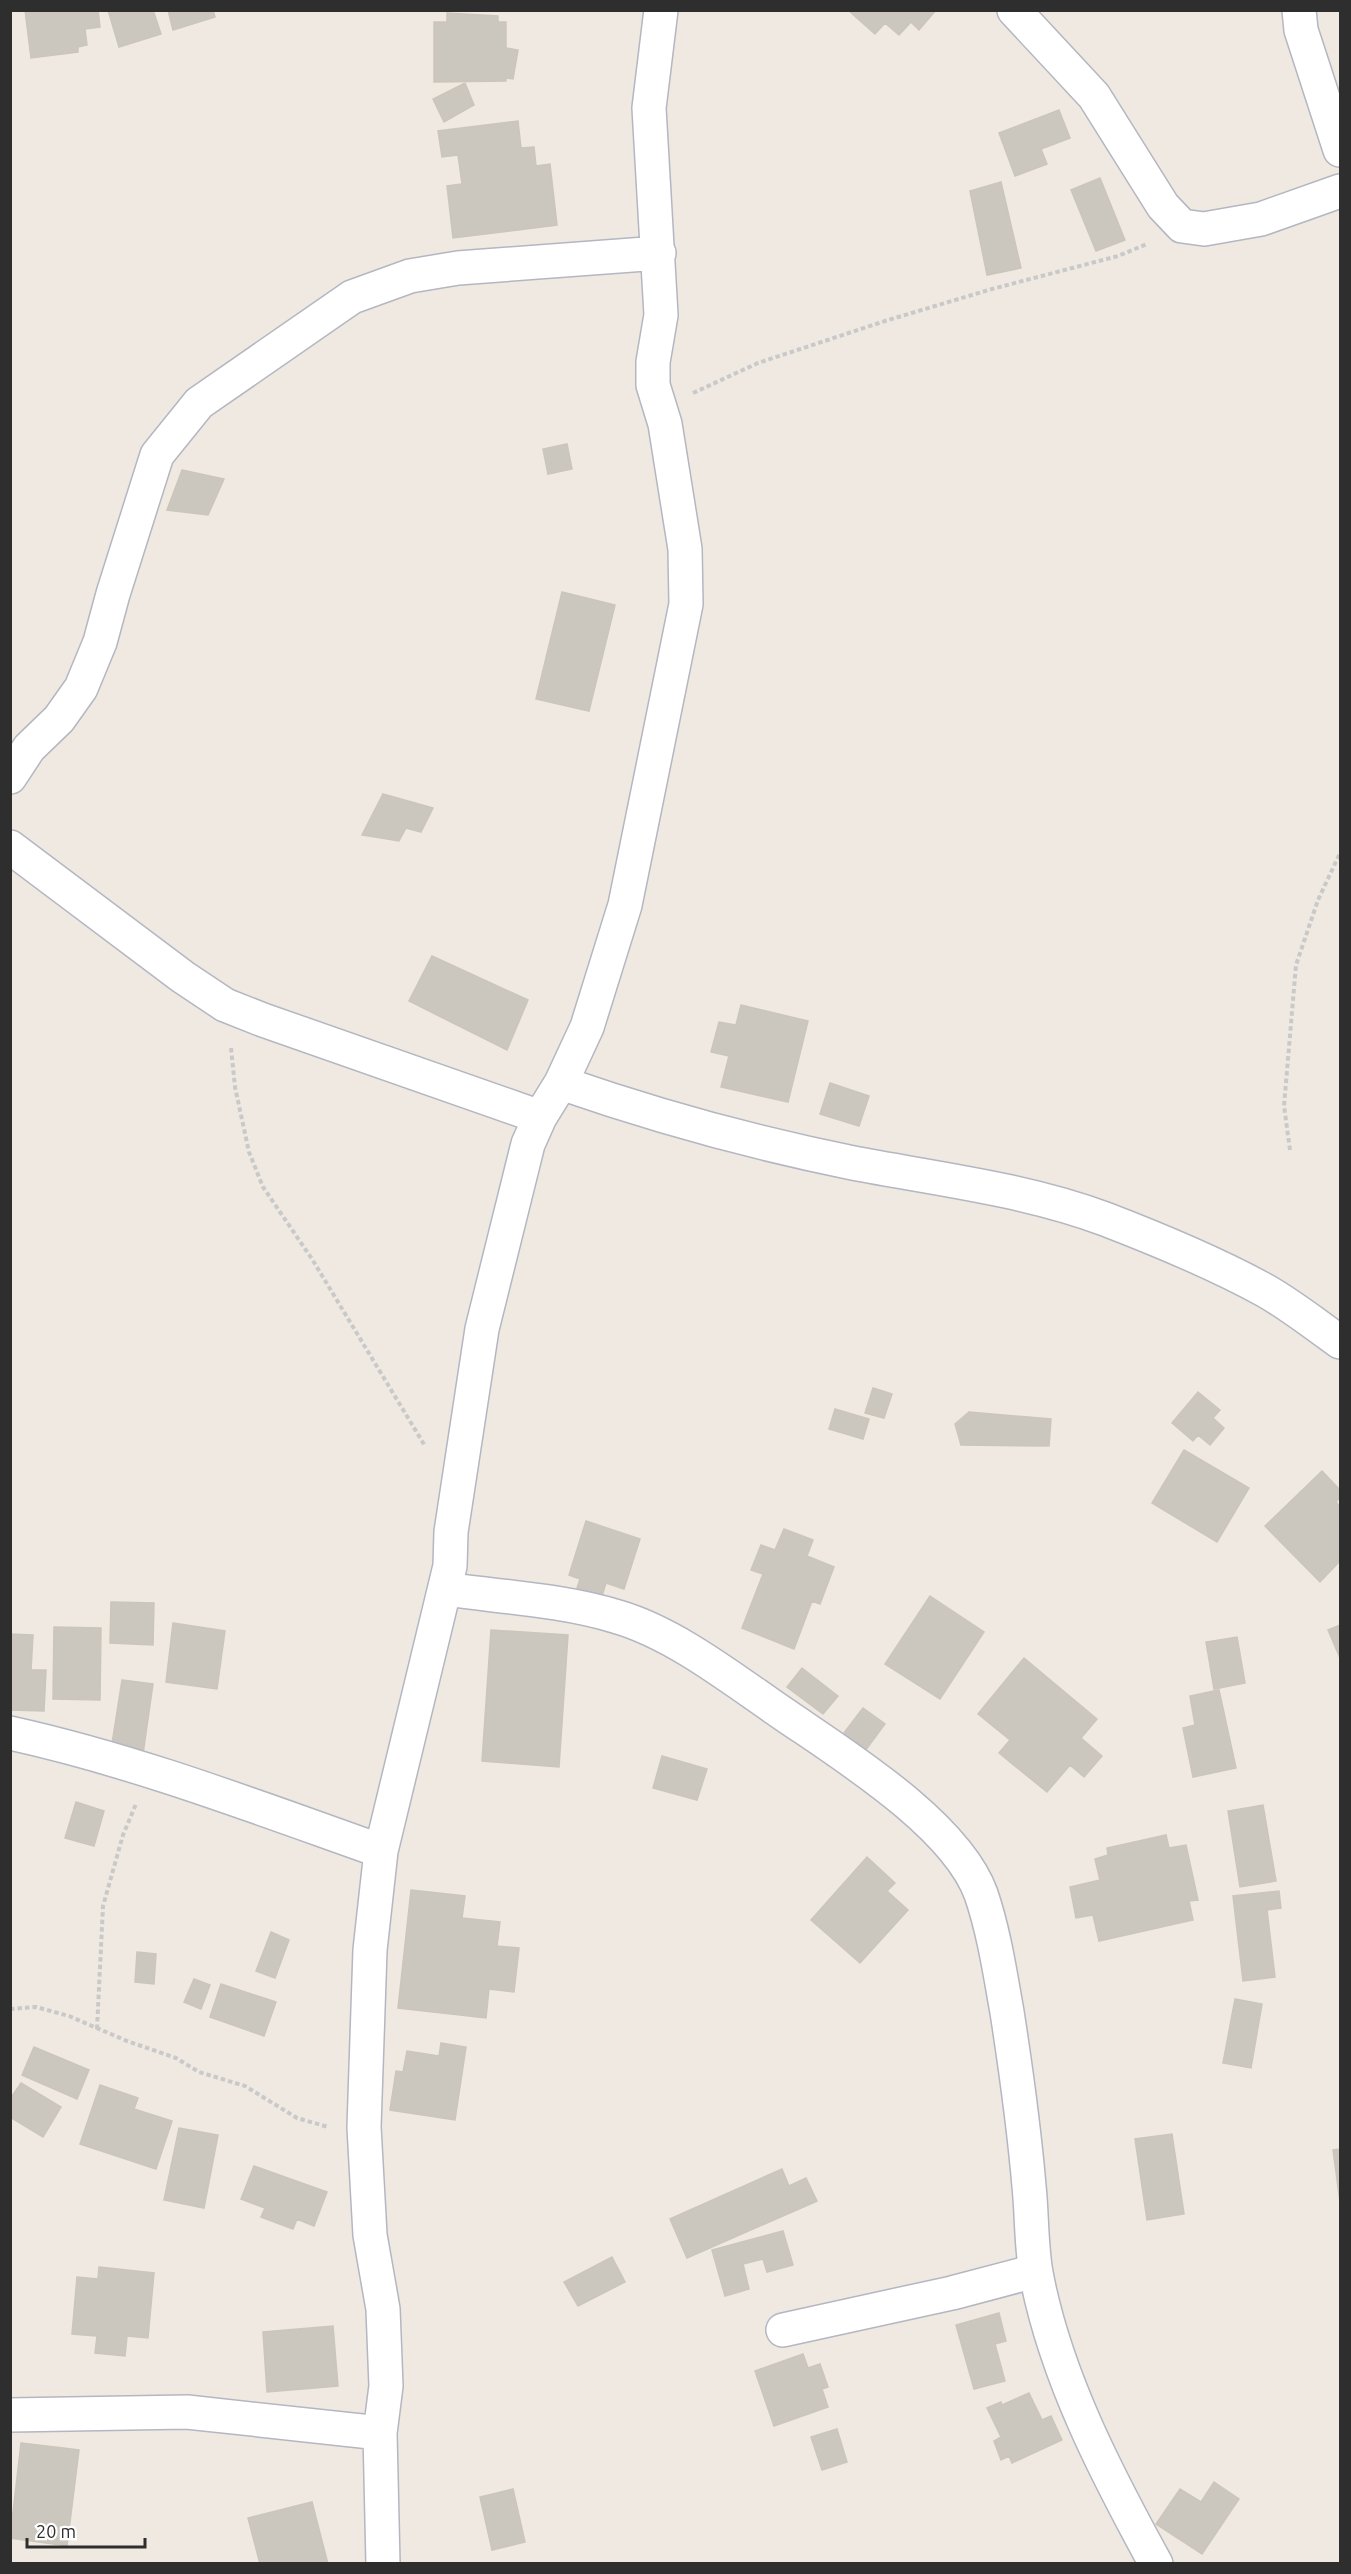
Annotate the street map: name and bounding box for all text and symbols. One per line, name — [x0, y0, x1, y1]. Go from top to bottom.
scale bar — [27, 2511, 146, 2549]
text: 20 m — [36, 2521, 76, 2541]

